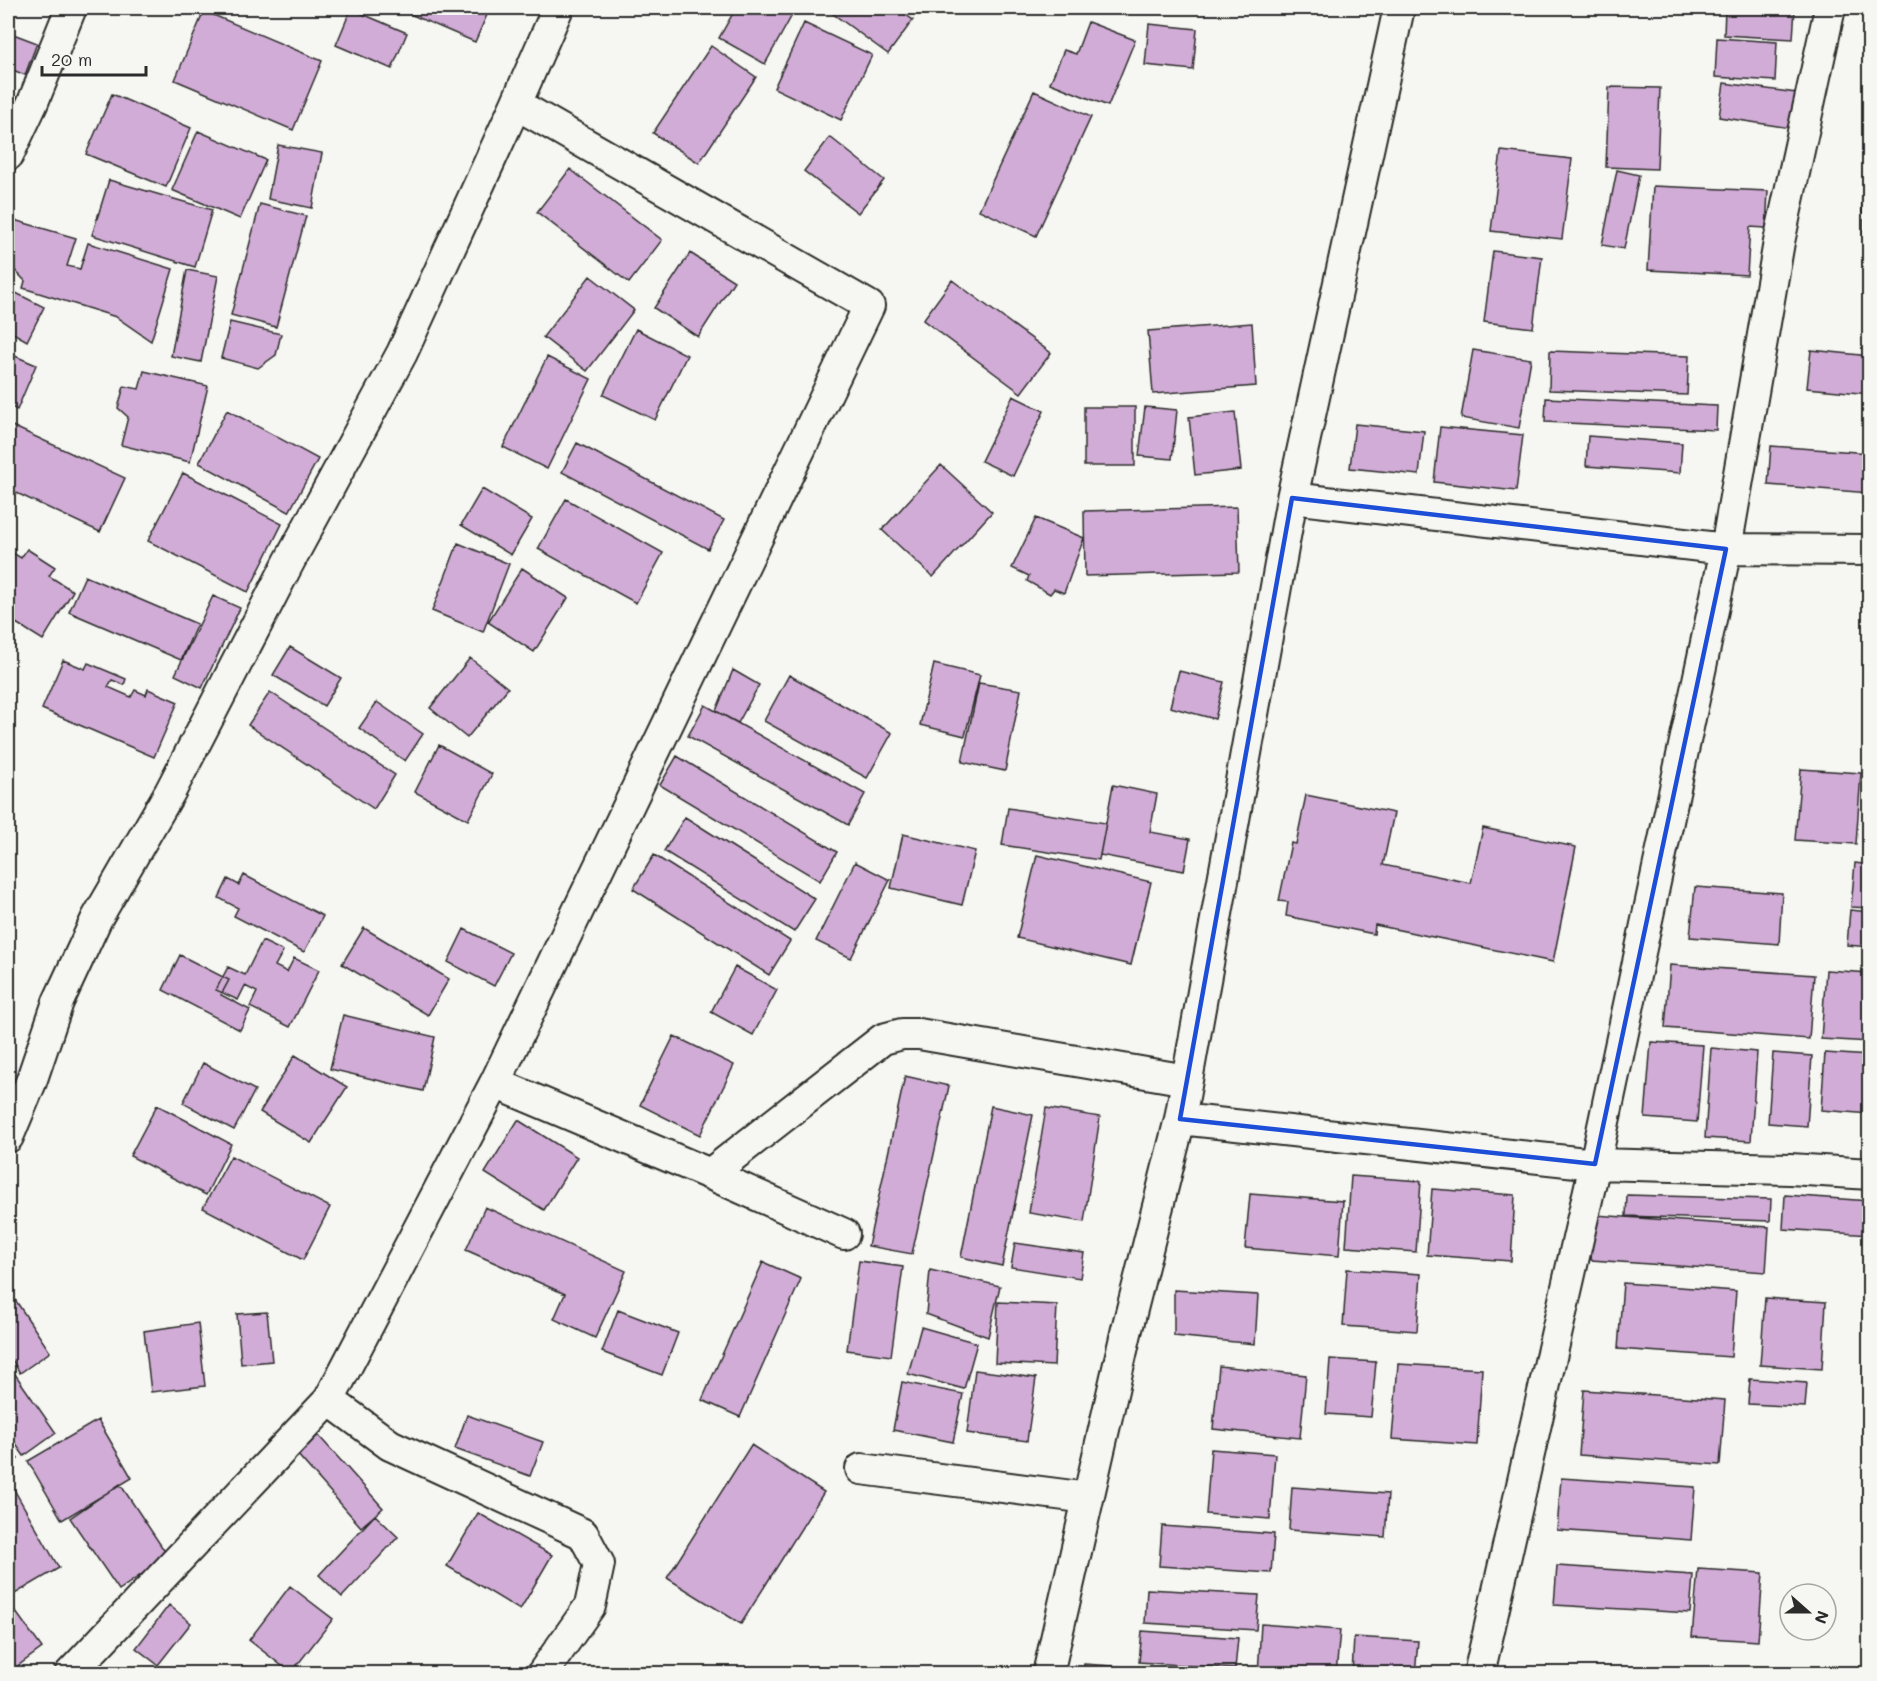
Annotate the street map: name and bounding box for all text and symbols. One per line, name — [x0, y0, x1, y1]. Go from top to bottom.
scale bar — [42, 39, 146, 77]
text: 20 m — [51, 47, 92, 71]
north arrow — [1778, 1582, 1838, 1642]
text: N — [1810, 1608, 1834, 1627]

